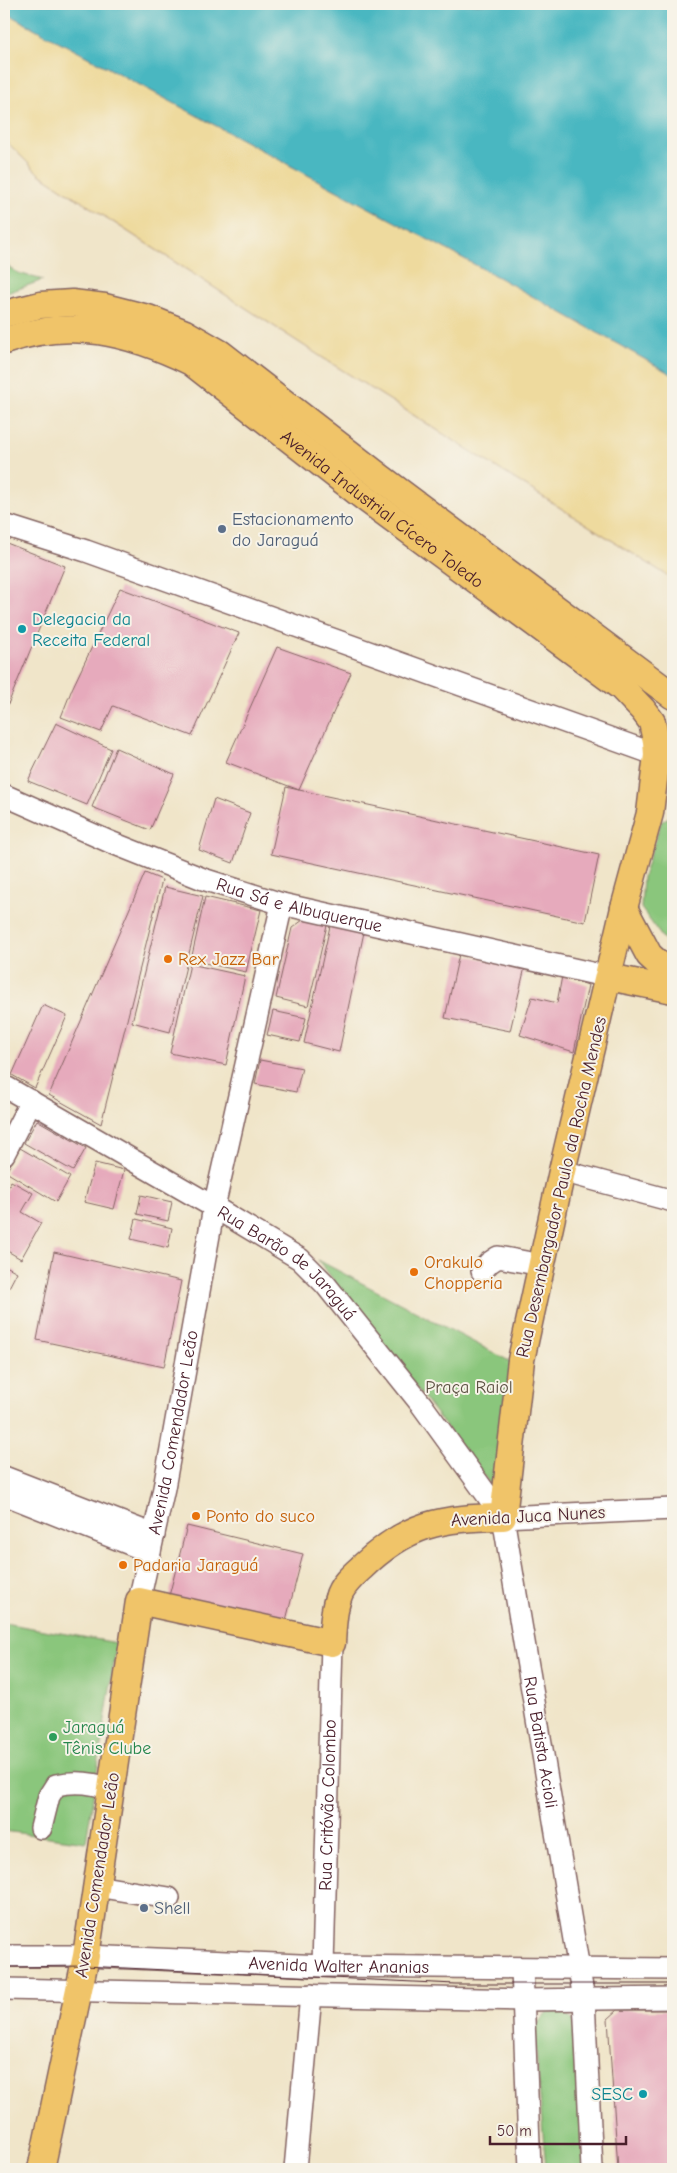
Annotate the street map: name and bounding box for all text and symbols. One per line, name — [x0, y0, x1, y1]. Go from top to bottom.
street label: Avenida Industrial Cícero Toledo — [276, 426, 488, 593]
place label: Estacionamento do Jaraguá — [232, 509, 354, 551]
marker: Estacionamento do Jaraguá — [216, 523, 228, 535]
place label: Delegacia da Receita Federal — [32, 609, 150, 651]
marker: Delegacia da Receita Federal — [16, 623, 28, 635]
street label: Rua Sá e Albuquerque — [214, 874, 384, 937]
place label: Rex Jazz Bar — [178, 949, 280, 970]
marker: Rex Jazz Bar — [162, 953, 174, 965]
street label: Rua Desembargador Paulo da Rocha Mendes — [512, 1015, 611, 1360]
street label: Rua Barão de Jaraguá — [213, 1201, 360, 1325]
place label: Orakulo Chopperia — [424, 1252, 503, 1294]
marker: Orakulo Chopperia — [408, 1266, 420, 1278]
street label: Avenida Comendador Leão — [144, 1329, 203, 1537]
park label: Praça Raiol — [425, 1377, 513, 1398]
street label: Avenida Juca Nunes — [450, 1502, 606, 1531]
place label: Ponto do suco — [206, 1506, 315, 1527]
marker: Ponto do suco — [190, 1510, 202, 1522]
place label: Padaria Jaraguá — [133, 1555, 259, 1576]
marker: Padaria Jaraguá — [117, 1559, 129, 1571]
street label: Rua Batista Acioli — [519, 1675, 562, 1810]
place label: Jaraguá Tênis Clube — [63, 1717, 151, 1759]
street label: Rua Critóvão Colombo — [315, 1719, 341, 1891]
marker: Jaraguá Tênis Clube — [47, 1731, 59, 1743]
street label: Avenida Comendador Leão — [71, 1771, 124, 1979]
place label: Shell — [154, 1898, 191, 1919]
marker: Shell — [138, 1902, 150, 1914]
street label: Avenida Walter Ananias — [248, 1953, 429, 1978]
place label: SESC — [591, 2084, 633, 2105]
marker: SESC — [637, 2088, 649, 2100]
scale bar — [490, 2113, 626, 2145]
text: 50 m — [497, 2122, 532, 2140]

